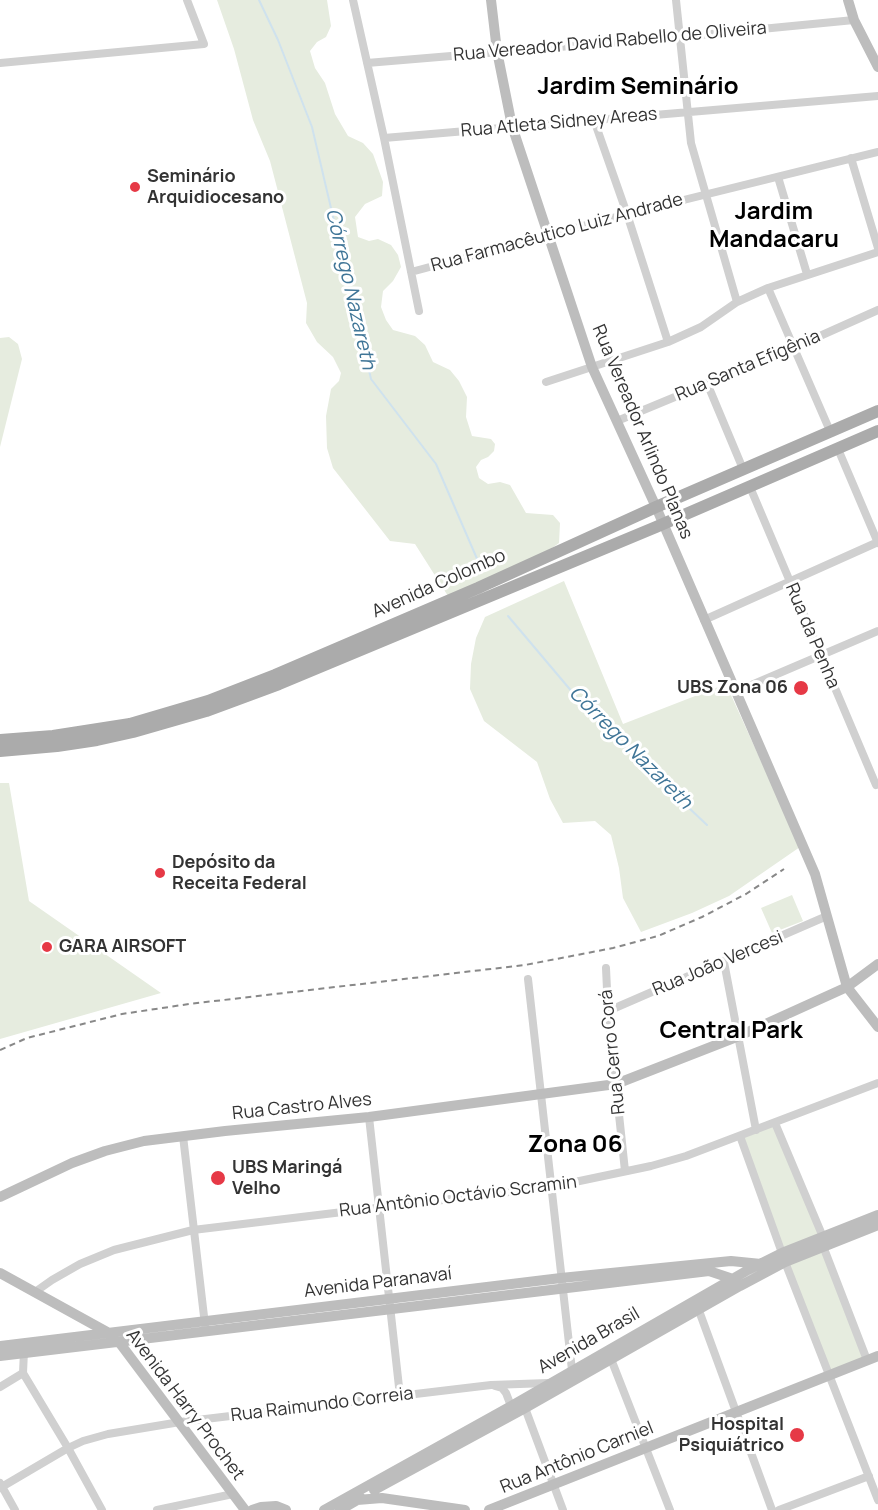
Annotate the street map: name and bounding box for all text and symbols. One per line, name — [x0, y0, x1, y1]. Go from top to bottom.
street label: Rua Vereador David Rabello de Oliveira — [452, 18, 768, 66]
district label: Jardim Seminário — [537, 73, 739, 101]
street label: Rua Atleta Sidney Areas — [460, 104, 658, 142]
place label: Seminário Arquidiocesano — [147, 166, 284, 208]
marker: Seminário Arquidiocesano — [128, 180, 142, 194]
street label: Rua Farmacêutico Luiz Andrade — [429, 189, 685, 277]
district label: Jardim Mandacaru — [709, 198, 839, 254]
water label: Córrego Nazareth — [320, 206, 380, 372]
street label: Rua Vereador Arlindo Planas — [587, 321, 697, 543]
street label: Rua Santa Efigênia — [672, 326, 824, 406]
street label: Avenida Colombo — [369, 545, 509, 623]
street label: Rua da Penha — [780, 580, 844, 692]
place label: UBS Zona 06 — [677, 677, 788, 699]
marker: UBS Zona 06 — [792, 679, 810, 697]
water label: Córrego Nazareth — [563, 681, 697, 815]
place label: Depósito da Receita Federal — [172, 852, 307, 894]
marker: Depósito da Receita Federal — [153, 866, 167, 880]
street label: Rua João Vercesi — [650, 927, 786, 1001]
place label: GARA AIRSOFT — [59, 936, 186, 958]
marker: GARA AIRSOFT — [40, 940, 54, 954]
street label: Rua Cerro Corá — [596, 988, 630, 1116]
district label: Central Park — [659, 1017, 803, 1045]
street label: Rua Castro Alves — [231, 1089, 373, 1125]
district label: Zona 06 — [527, 1131, 623, 1159]
place label: UBS Maringá Velho — [232, 1157, 342, 1200]
marker: UBS Maringá Velho — [209, 1169, 227, 1187]
street label: Rua Antônio Octávio Scramin — [338, 1172, 578, 1222]
street label: Avenida Paranavaí — [303, 1263, 453, 1303]
street label: Avenida Brasil — [534, 1303, 644, 1379]
street label: Avenida Harry Prochet — [121, 1325, 249, 1485]
street label: Rua Raimundo Correia — [229, 1383, 415, 1427]
place label: Hospital Psiquiátrico — [679, 1414, 784, 1456]
street label: Rua Antônio Carniel — [497, 1417, 657, 1499]
marker: Hospital Psiquiátrico — [788, 1426, 806, 1444]

